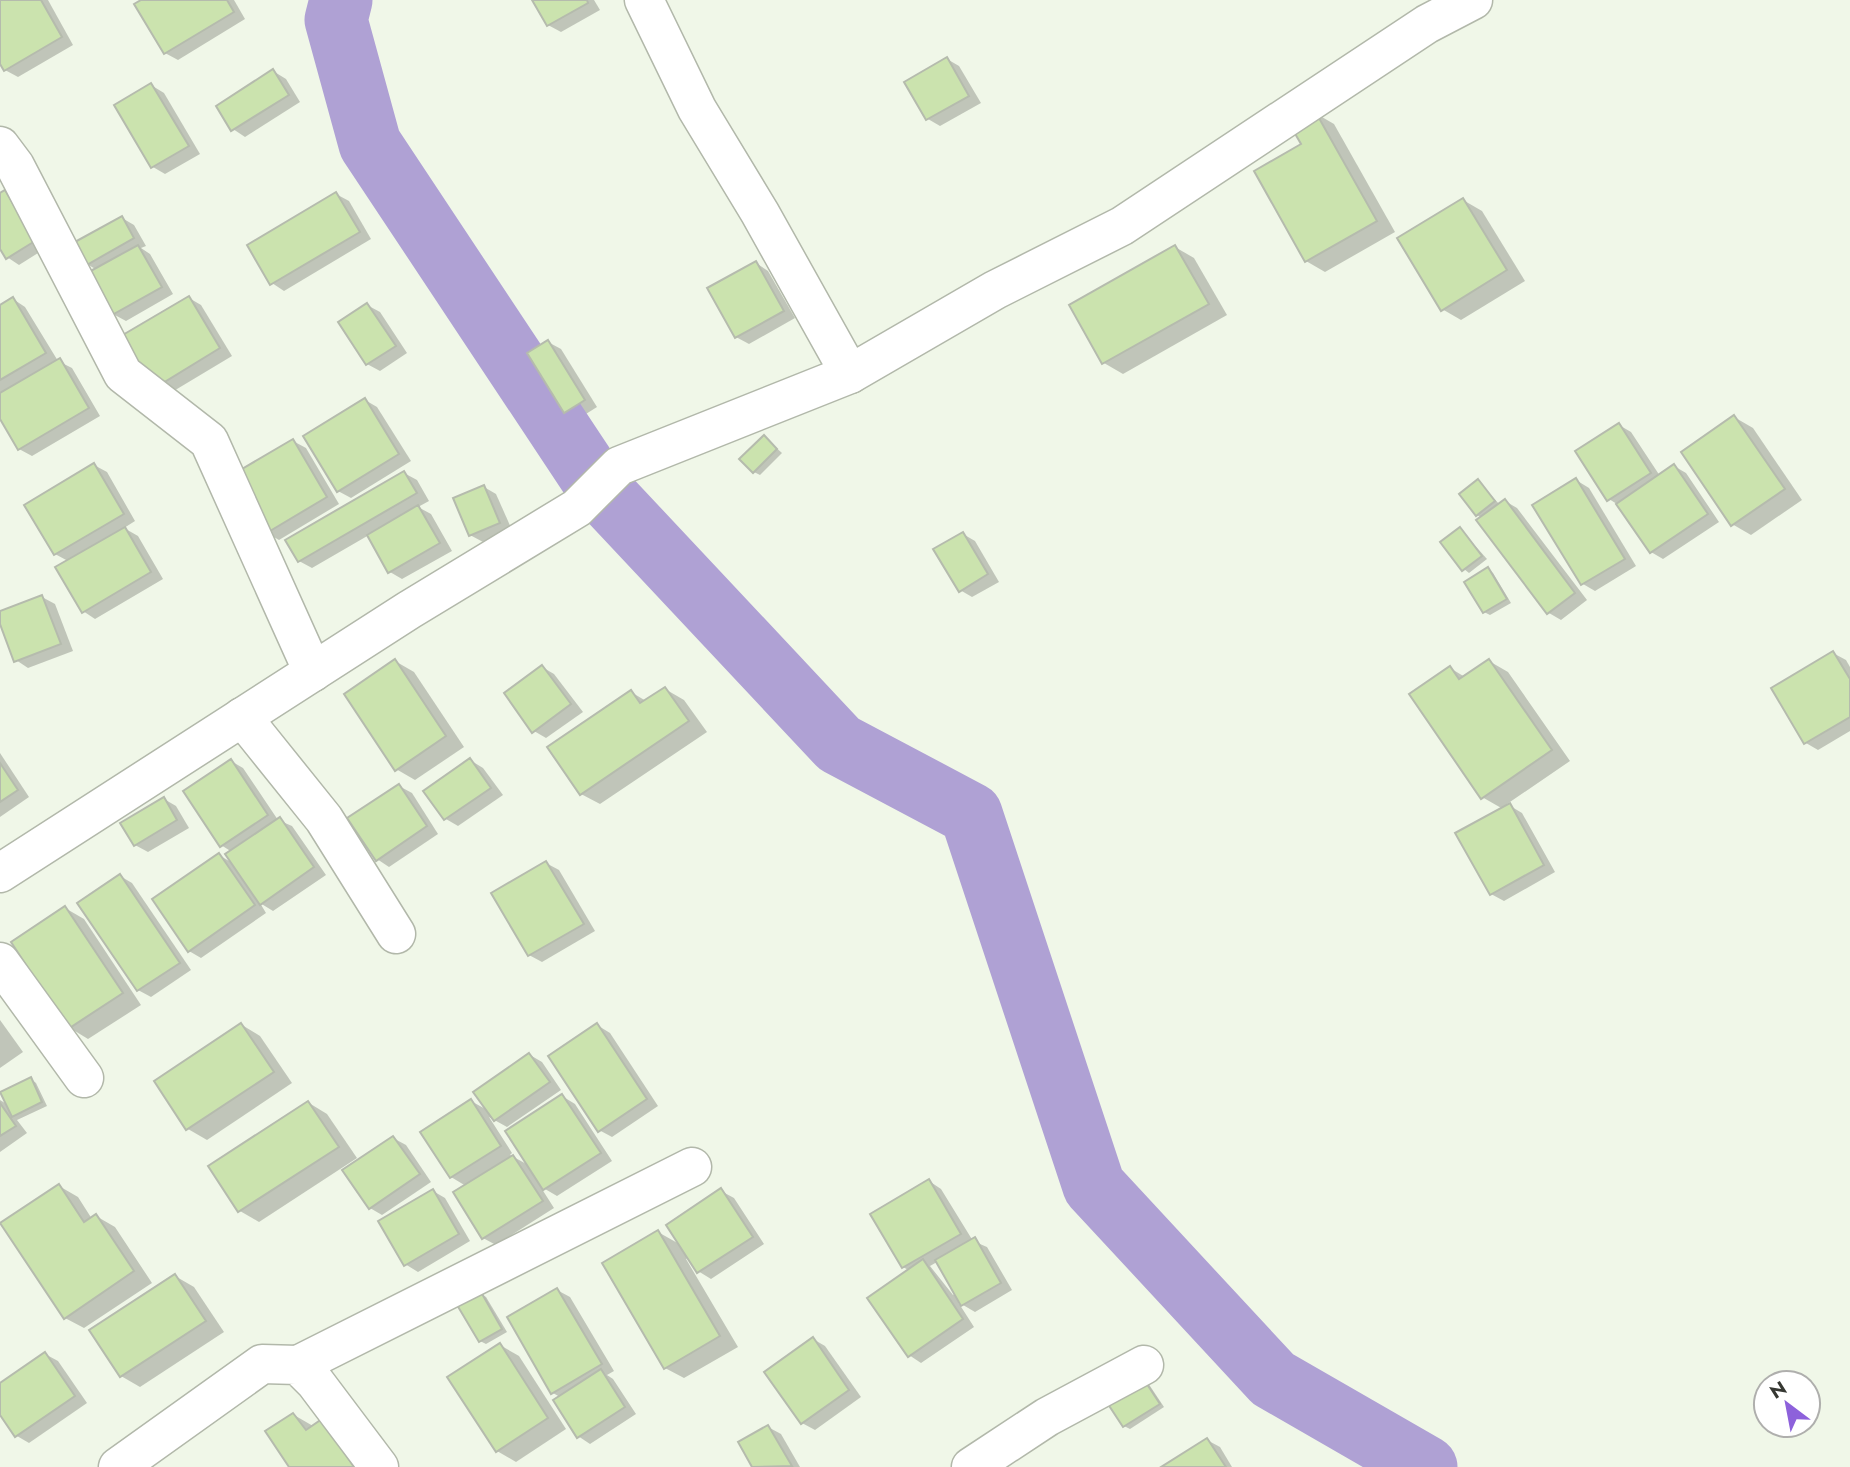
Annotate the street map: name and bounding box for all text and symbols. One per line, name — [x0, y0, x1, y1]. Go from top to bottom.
north arrow — [1752, 1369, 1822, 1439]
text: N — [1765, 1375, 1792, 1405]

